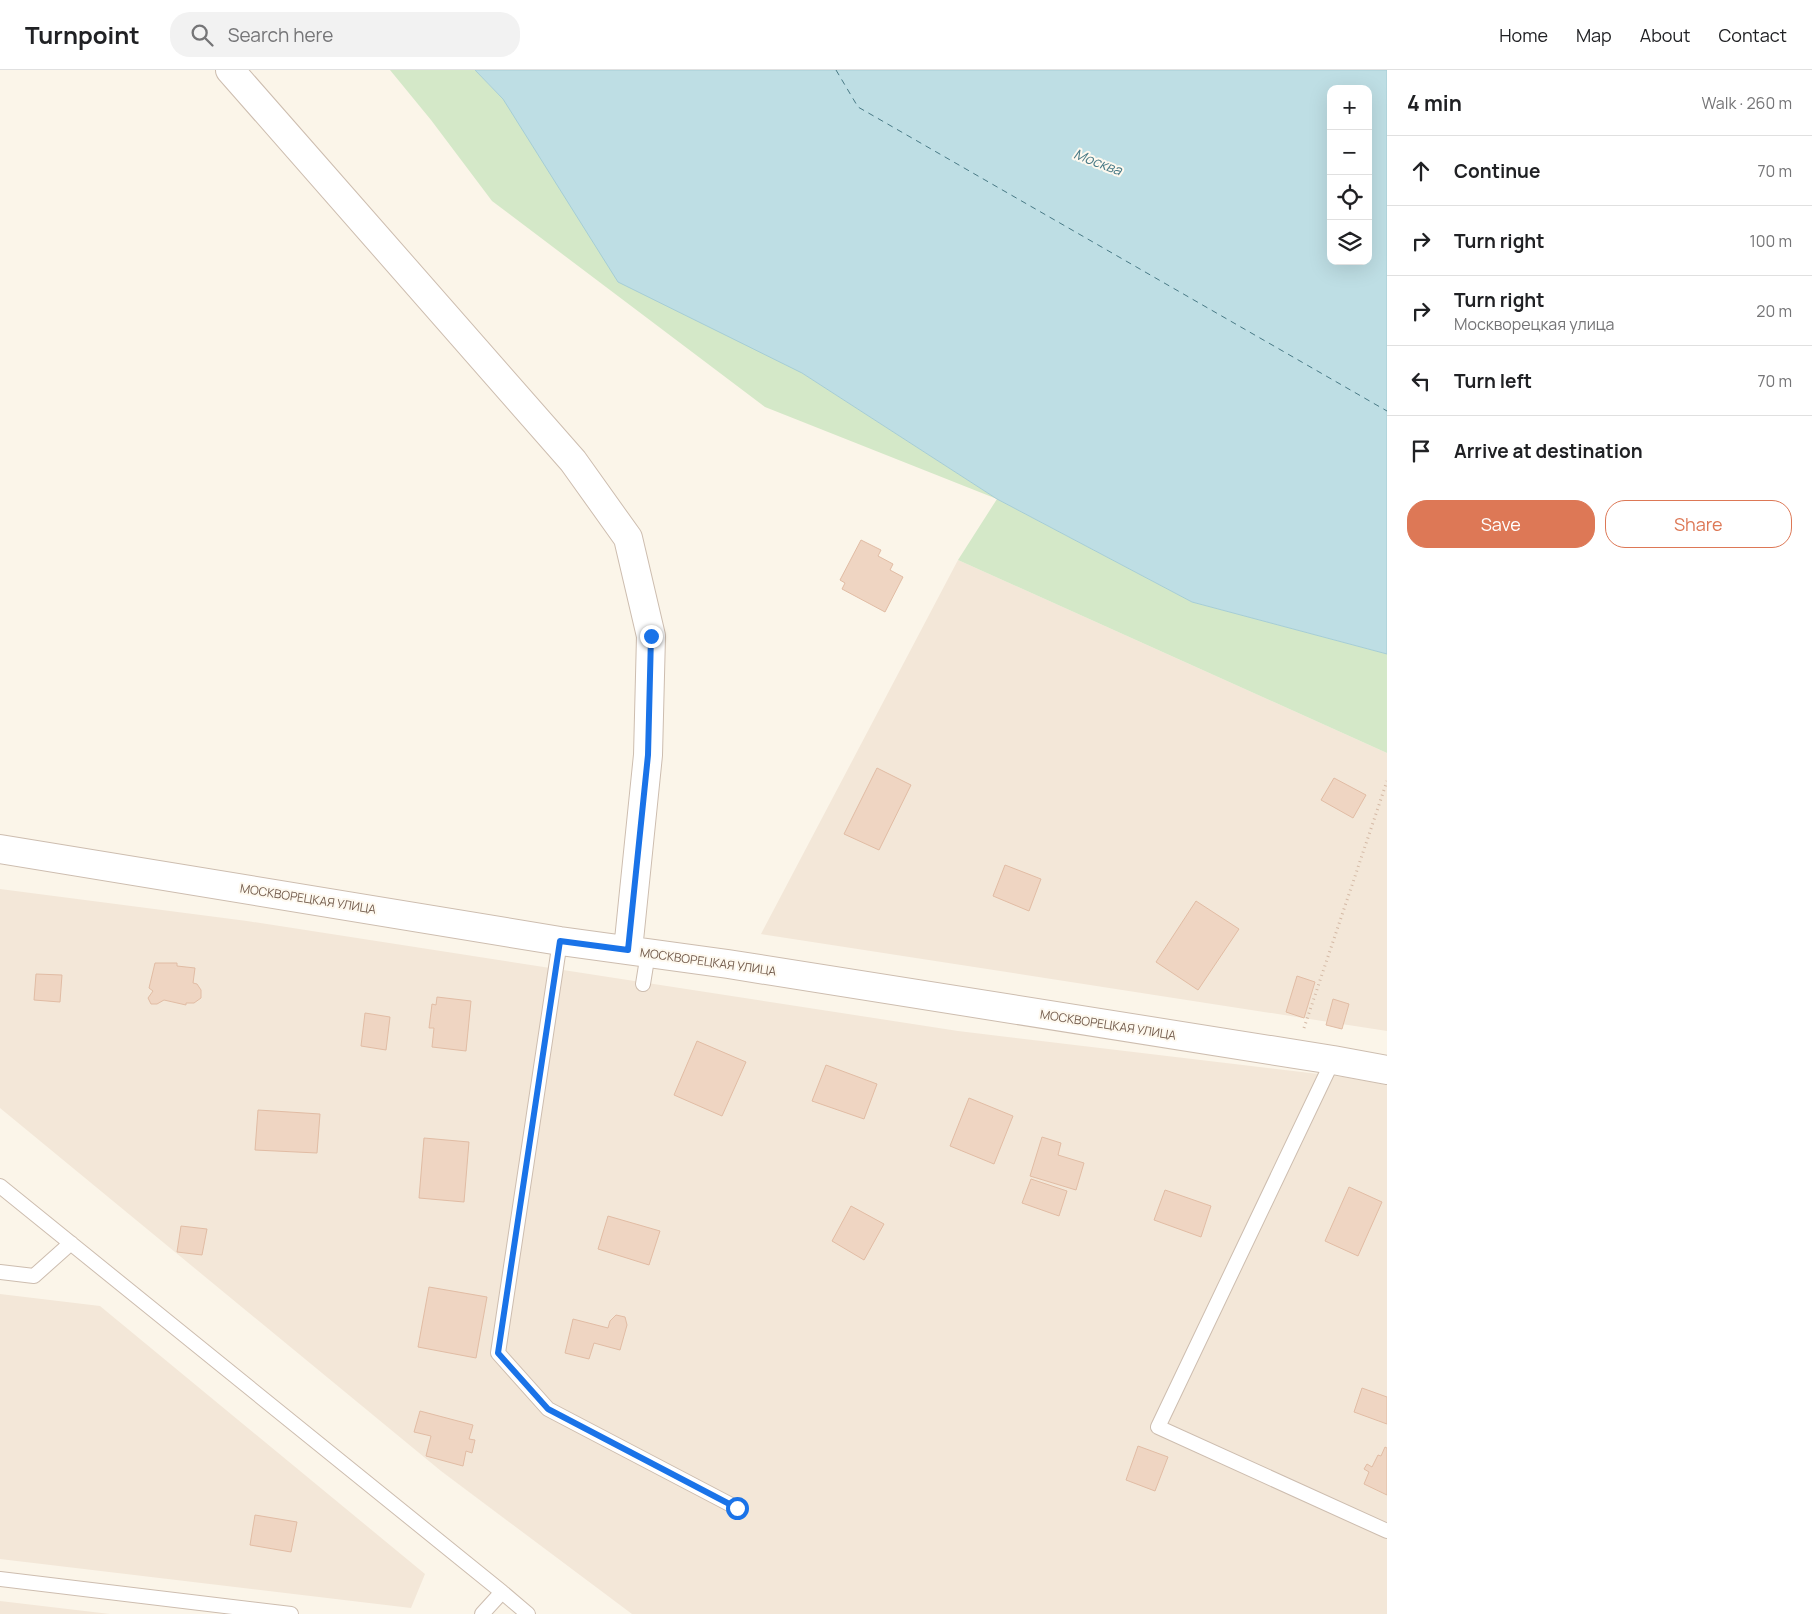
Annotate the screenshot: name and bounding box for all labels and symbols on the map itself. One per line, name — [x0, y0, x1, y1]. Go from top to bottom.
water label: Москва — [1071, 144, 1126, 180]
route end — [640, 625, 663, 648]
street label: МОСКВОРЕЦКАЯ УЛИЦА — [239, 879, 378, 918]
street label: МОСКВОРЕЦКАЯ УЛИЦА — [639, 944, 778, 980]
street label: МОСКВОРЕЦКАЯ УЛИЦА — [1039, 1005, 1178, 1044]
route start — [726, 1497, 749, 1520]

